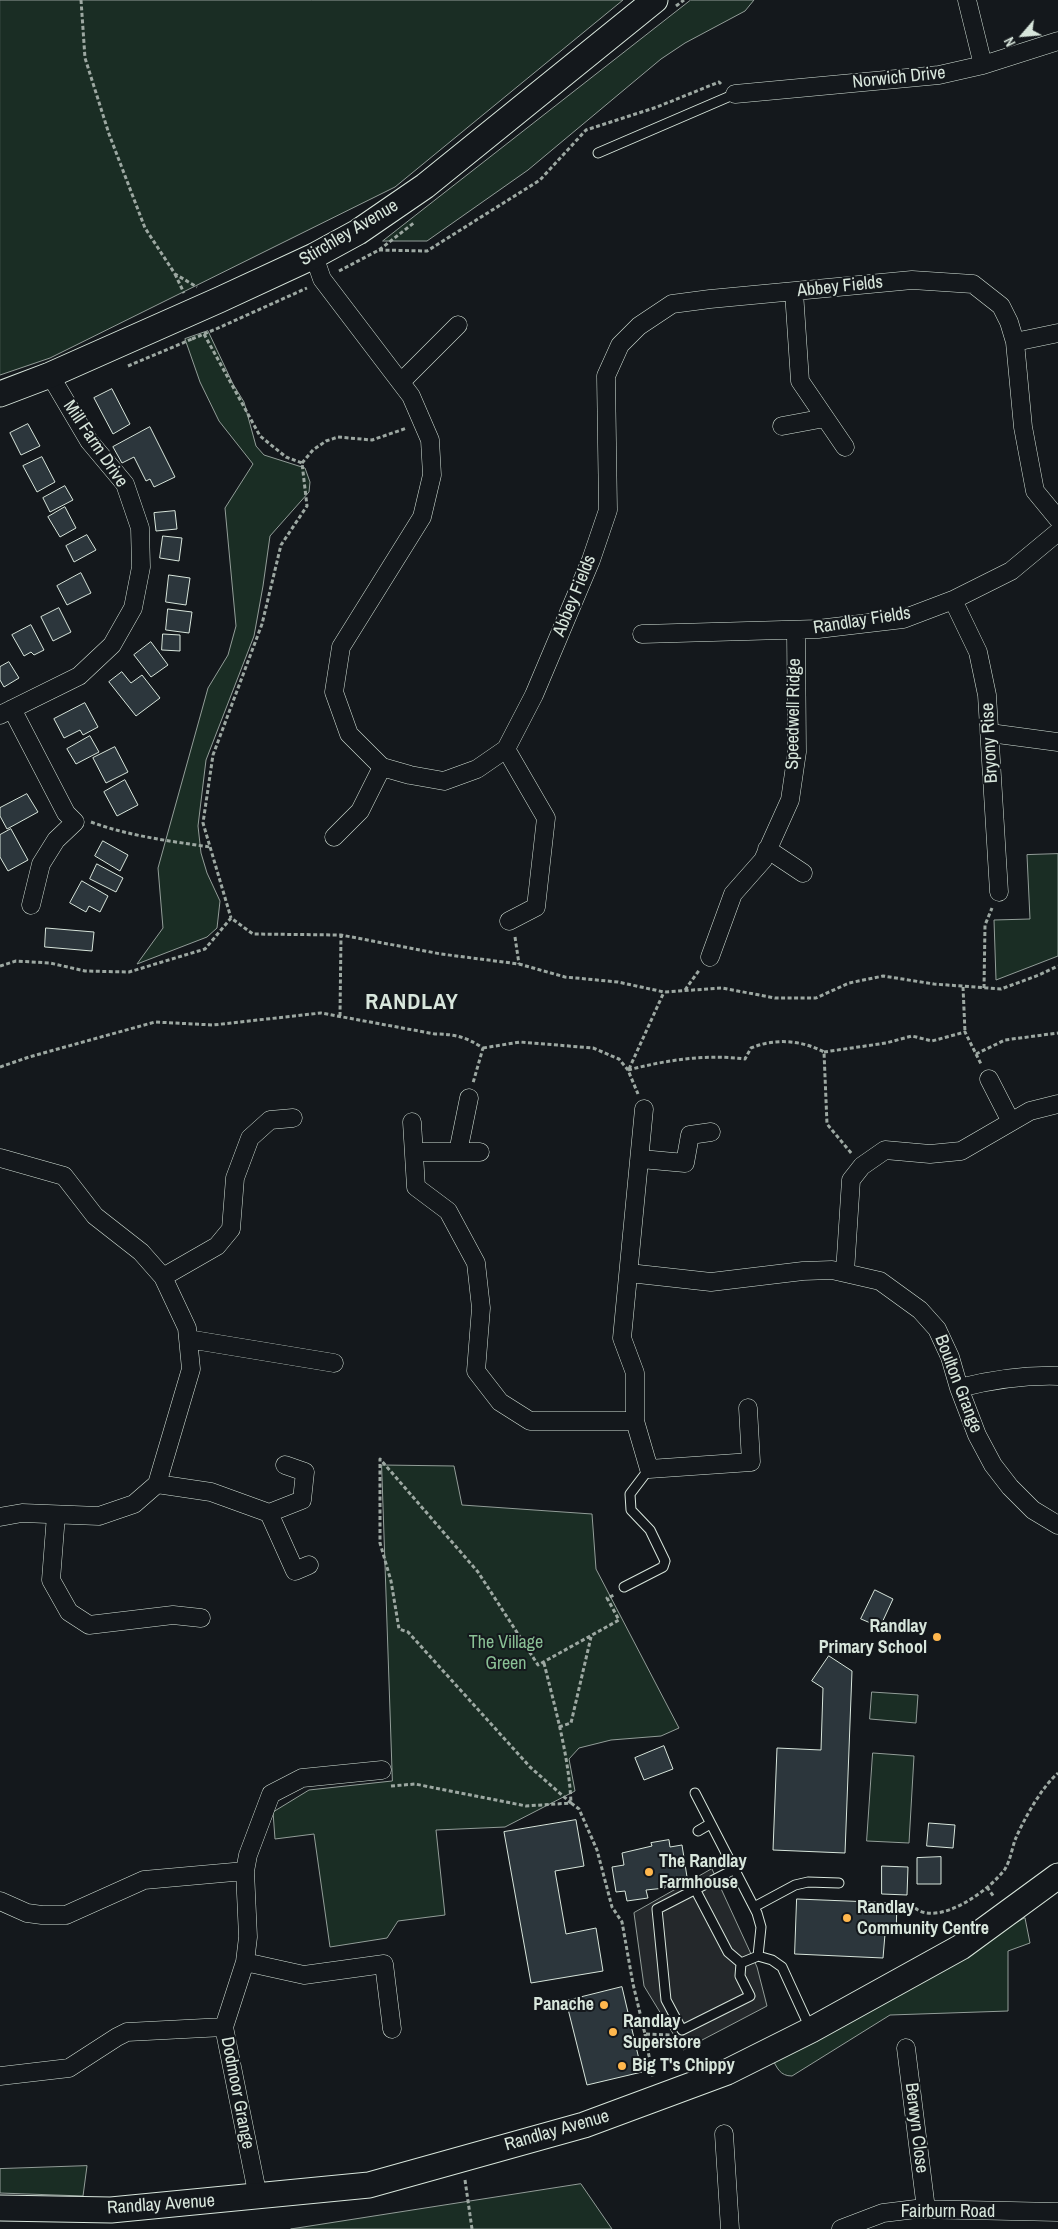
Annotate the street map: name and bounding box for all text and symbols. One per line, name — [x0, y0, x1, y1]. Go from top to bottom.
north arrow — [998, 10, 1048, 60]
text: N — [1000, 34, 1020, 50]
street label: Norwich Drive — [851, 62, 947, 94]
street label: Stirchley Avenue — [296, 195, 402, 271]
street label: Abbey Fields — [796, 272, 884, 302]
street label: Mill Farm Drive — [58, 396, 132, 492]
street label: Abbey Fields — [549, 552, 601, 640]
street label: Randlay Fields — [812, 603, 912, 639]
street label: Speedwell Ridge — [782, 658, 806, 770]
street label: Bryony Rise — [977, 702, 1003, 784]
district label: RANDLAY — [364, 990, 460, 1016]
street label: Boulton Grange — [929, 1332, 987, 1436]
place label: Randlay Primary School — [819, 1616, 927, 1658]
marker: Randlay Primary School — [931, 1631, 943, 1643]
park label: The Village Green — [469, 1632, 543, 1675]
place label: The Randlay Farmhouse — [659, 1851, 747, 1894]
marker: The Randlay Farmhouse — [643, 1866, 655, 1878]
place label: Randlay Community Centre — [857, 1897, 989, 1940]
marker: Randlay Community Centre — [841, 1912, 853, 1924]
place label: Panache — [533, 1994, 594, 2016]
marker: Panache — [598, 1999, 610, 2011]
place label: Randlay Superstore — [623, 2011, 701, 2054]
marker: Randlay Superstore — [607, 2026, 619, 2038]
street label: Dodmoor Grange — [216, 2035, 258, 2151]
place label: Big T's Chippy — [632, 2055, 735, 2077]
marker: Big T's Chippy — [616, 2060, 628, 2072]
street label: Berwyn Close — [900, 2082, 932, 2174]
street label: Randlay Avenue — [502, 2106, 612, 2156]
street label: Randlay Avenue — [106, 2190, 216, 2220]
street label: Fairburn Road — [901, 2201, 995, 2223]

